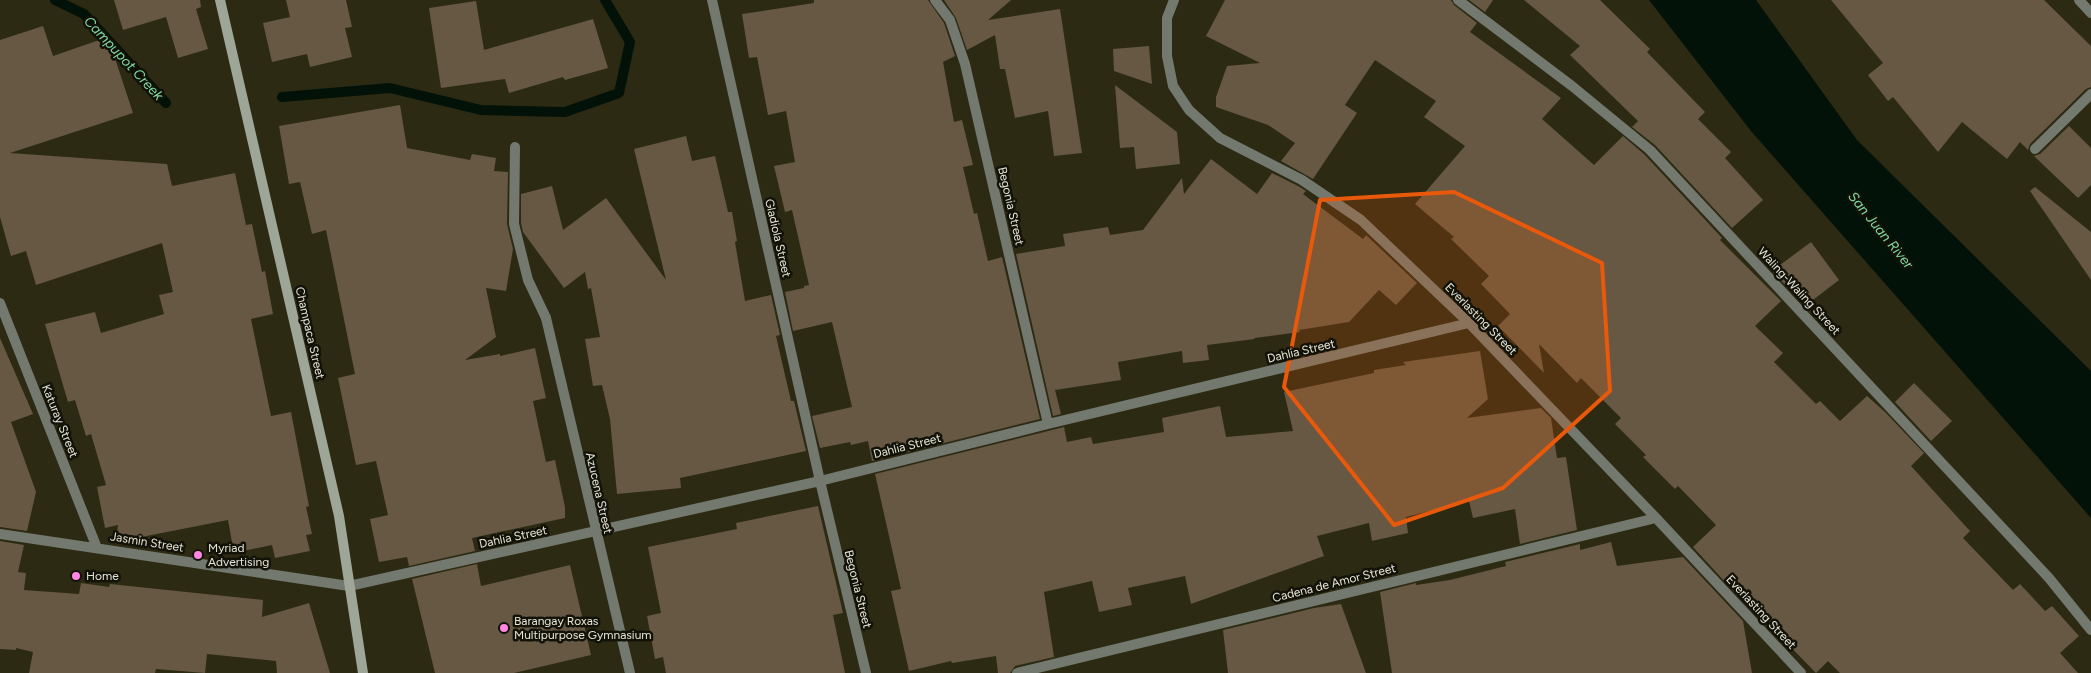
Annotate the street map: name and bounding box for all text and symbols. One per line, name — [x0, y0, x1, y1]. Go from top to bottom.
water label: Campupot Creek — [80, 13, 168, 105]
street label: Begonia Street — [995, 165, 1027, 247]
water label: San Juan River — [1844, 188, 1918, 273]
street label: Gladiola Street — [762, 197, 794, 279]
street label: Waling-Waling Street — [1755, 244, 1843, 338]
street label: Everlasting Street — [1442, 280, 1520, 358]
street label: Champaca Street — [293, 286, 328, 381]
street label: Dahlia Street — [1266, 336, 1337, 366]
street label: Katuray Street — [39, 382, 81, 460]
street label: Dahlia Street — [872, 431, 943, 461]
street label: Azucena Street — [583, 451, 615, 536]
street label: Dahlia Street — [478, 523, 549, 551]
street label: Jasmin Street — [109, 529, 185, 555]
place label: Myriad Advertising — [208, 541, 269, 569]
street label: Begonia Street — [842, 548, 875, 630]
marker: Myriad Advertising — [192, 549, 204, 561]
street label: Cadena de Amor Street — [1271, 561, 1398, 605]
place label: Home — [86, 569, 119, 583]
marker: Home — [70, 570, 82, 582]
street label: Everlasting Street — [1723, 572, 1799, 652]
place label: Barangay Roxas Multipurpose Gymnasium — [514, 614, 652, 642]
marker: Barangay Roxas Multipurpose Gymnasium — [498, 622, 510, 634]

